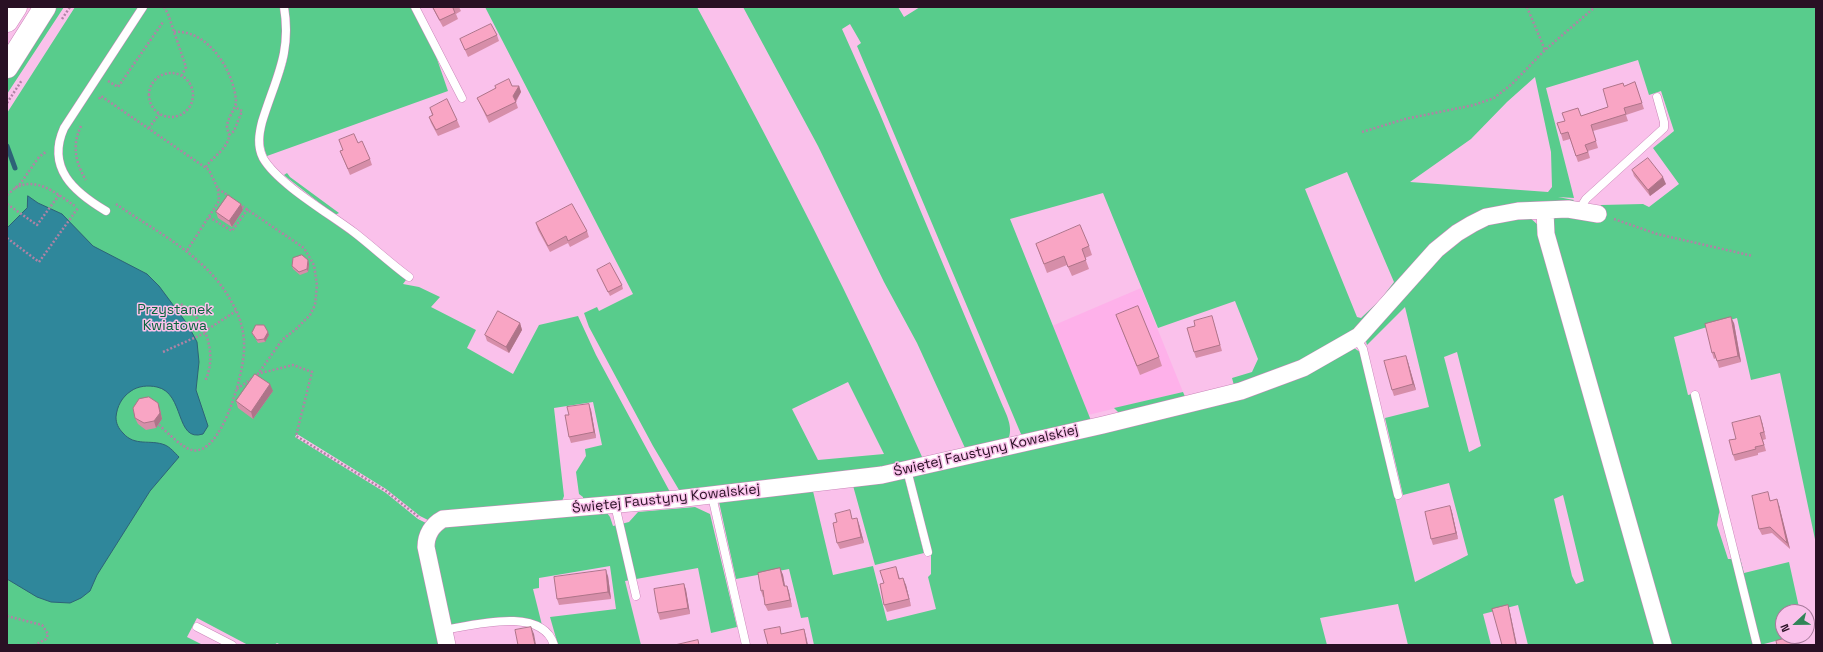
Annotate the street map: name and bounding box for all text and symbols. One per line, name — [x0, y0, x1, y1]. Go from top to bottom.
park label: Przystanek Kwiatowa — [137, 302, 213, 334]
street label: Świętej Faustyny Kowalskiej — [892, 422, 1080, 480]
street label: Świętej Faustyny Kowalskiej — [571, 481, 761, 517]
north arrow — [1775, 604, 1815, 644]
text: N — [1777, 622, 1793, 634]

